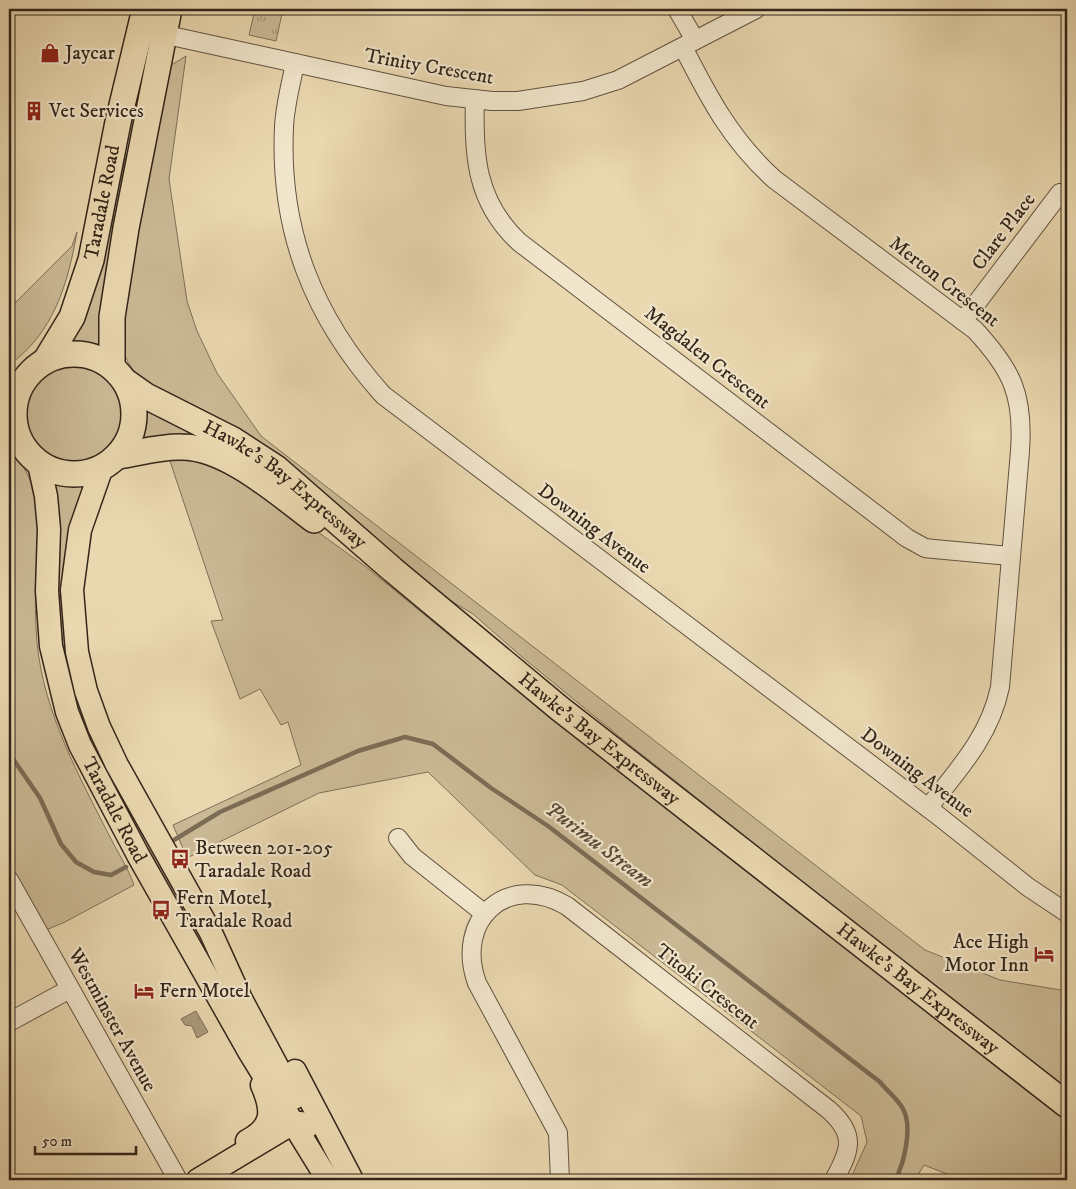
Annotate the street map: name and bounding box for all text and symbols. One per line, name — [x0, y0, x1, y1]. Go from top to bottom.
place label: Jaycar — [63, 41, 115, 66]
shop icon: Jaycar — [39, 42, 61, 64]
street label: Trinity Crescent — [362, 43, 496, 91]
place label: Vet Services — [48, 99, 144, 124]
building icon: Vet Services — [23, 100, 45, 122]
street label: Taradale Road — [79, 143, 126, 262]
street label: Clare Place — [967, 188, 1041, 276]
street label: Merton Crescent — [884, 231, 1004, 333]
street label: Magdalen Crescent — [639, 301, 775, 415]
street label: Hawke's Bay Expressway — [199, 414, 373, 555]
street label: Downing Avenue — [533, 478, 655, 580]
street label: Hawke's Bay Expressway — [513, 667, 686, 811]
street label: Downing Avenue — [856, 722, 978, 824]
street label: Taradale Road — [76, 753, 152, 868]
water label: Purimu Stream — [540, 796, 658, 894]
place label: Between 201-205 Taradale Road — [195, 836, 333, 884]
bus stop icon: Between 201-205 Taradale Road — [169, 848, 191, 870]
place label: Fern Motel, Taradale Road — [176, 886, 292, 934]
bus stop icon: Fern Motel, Taradale Road — [150, 899, 172, 921]
street label: Hawke's Bay Expressway — [831, 917, 1005, 1060]
place label: Ace High Motor Inn — [944, 930, 1030, 978]
street label: Titoki Crescent — [650, 939, 764, 1035]
street label: Westminster Avenue — [62, 943, 162, 1096]
hotel icon: Ace High Motor Inn — [1033, 943, 1055, 965]
place label: Fern Motel — [159, 979, 250, 1004]
hotel icon: Fern Motel — [133, 980, 155, 1002]
scale bar — [35, 1124, 136, 1156]
text: 50 m — [42, 1132, 72, 1151]

